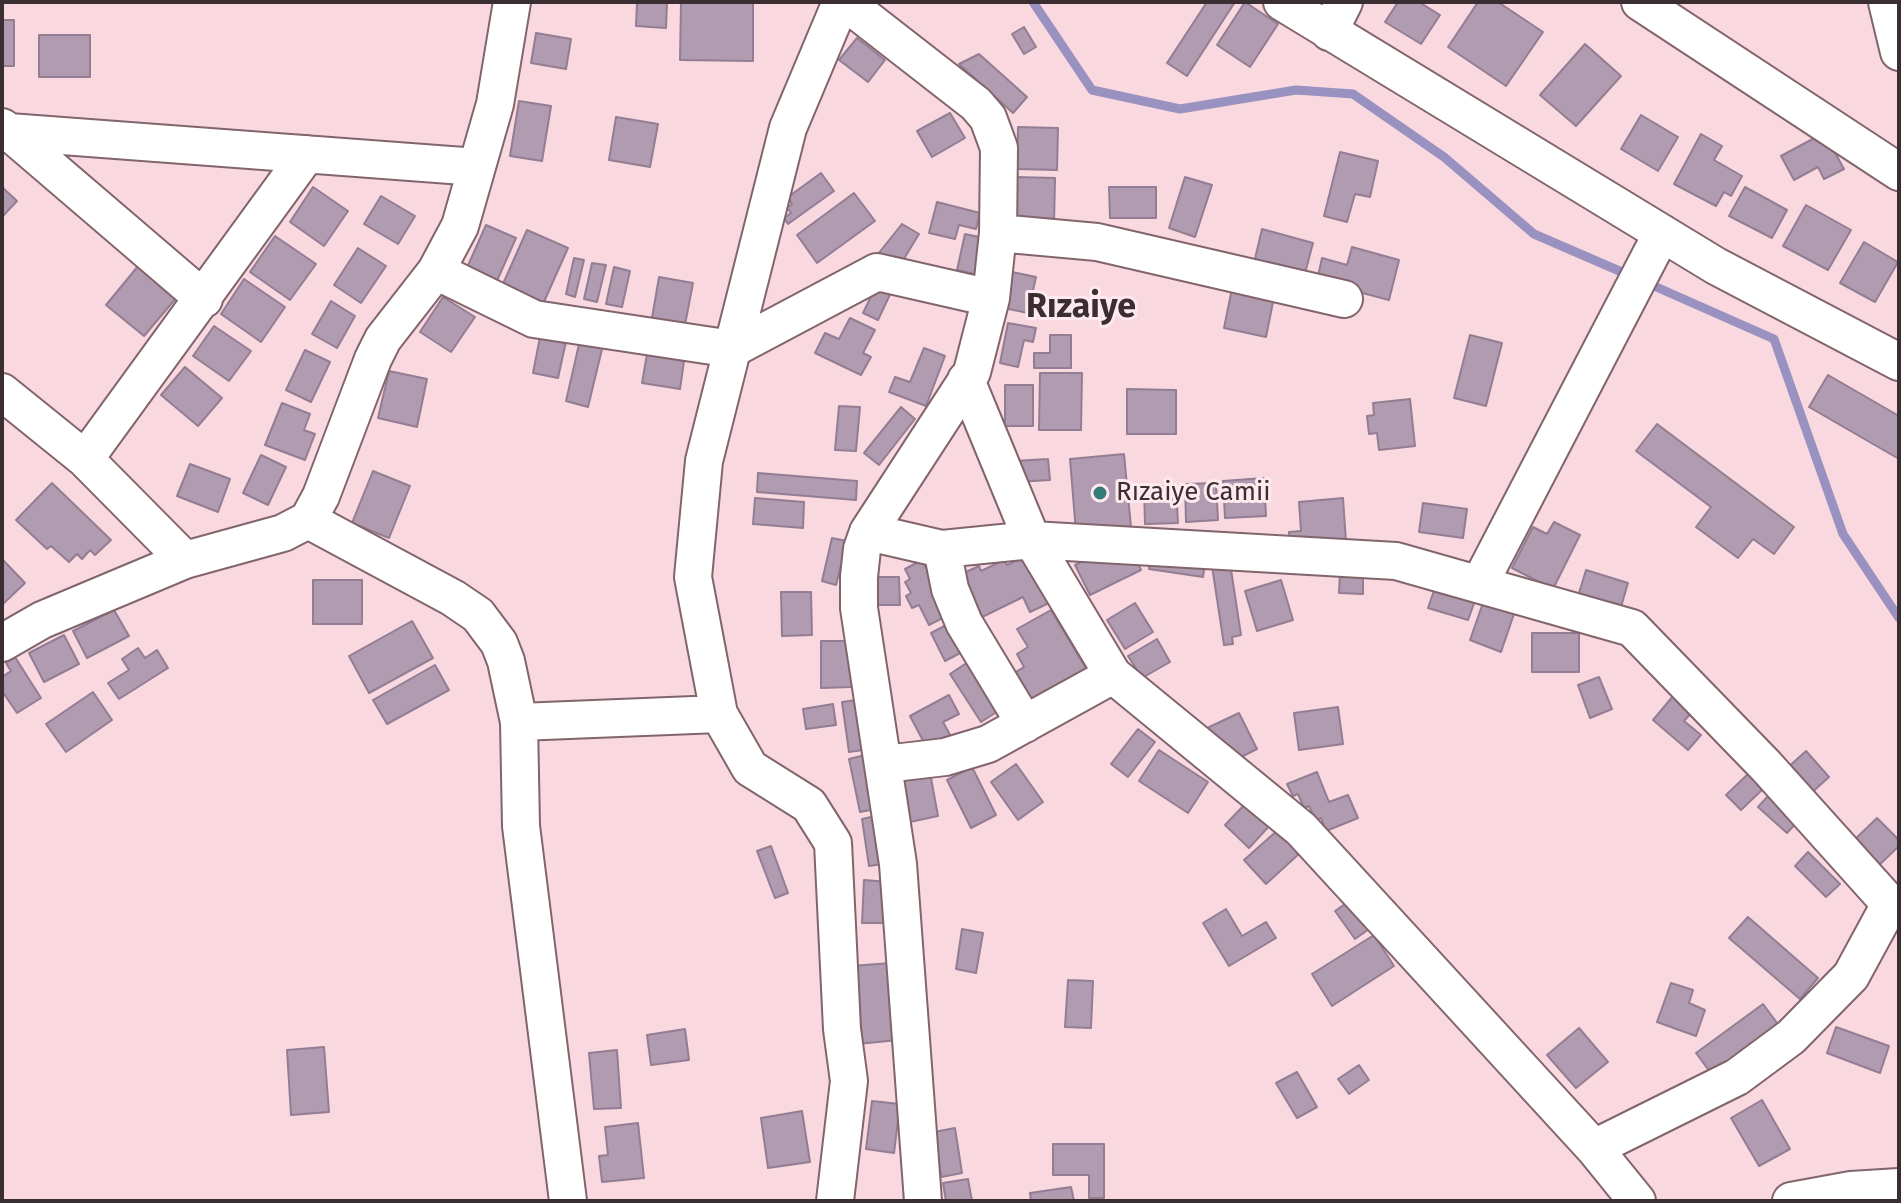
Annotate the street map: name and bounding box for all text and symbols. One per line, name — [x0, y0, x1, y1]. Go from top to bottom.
district label: Rızaiye — [1026, 288, 1136, 328]
place label: Rızaiye Camii — [1116, 477, 1271, 509]
marker: Rızaiye Camii — [1091, 484, 1109, 502]

